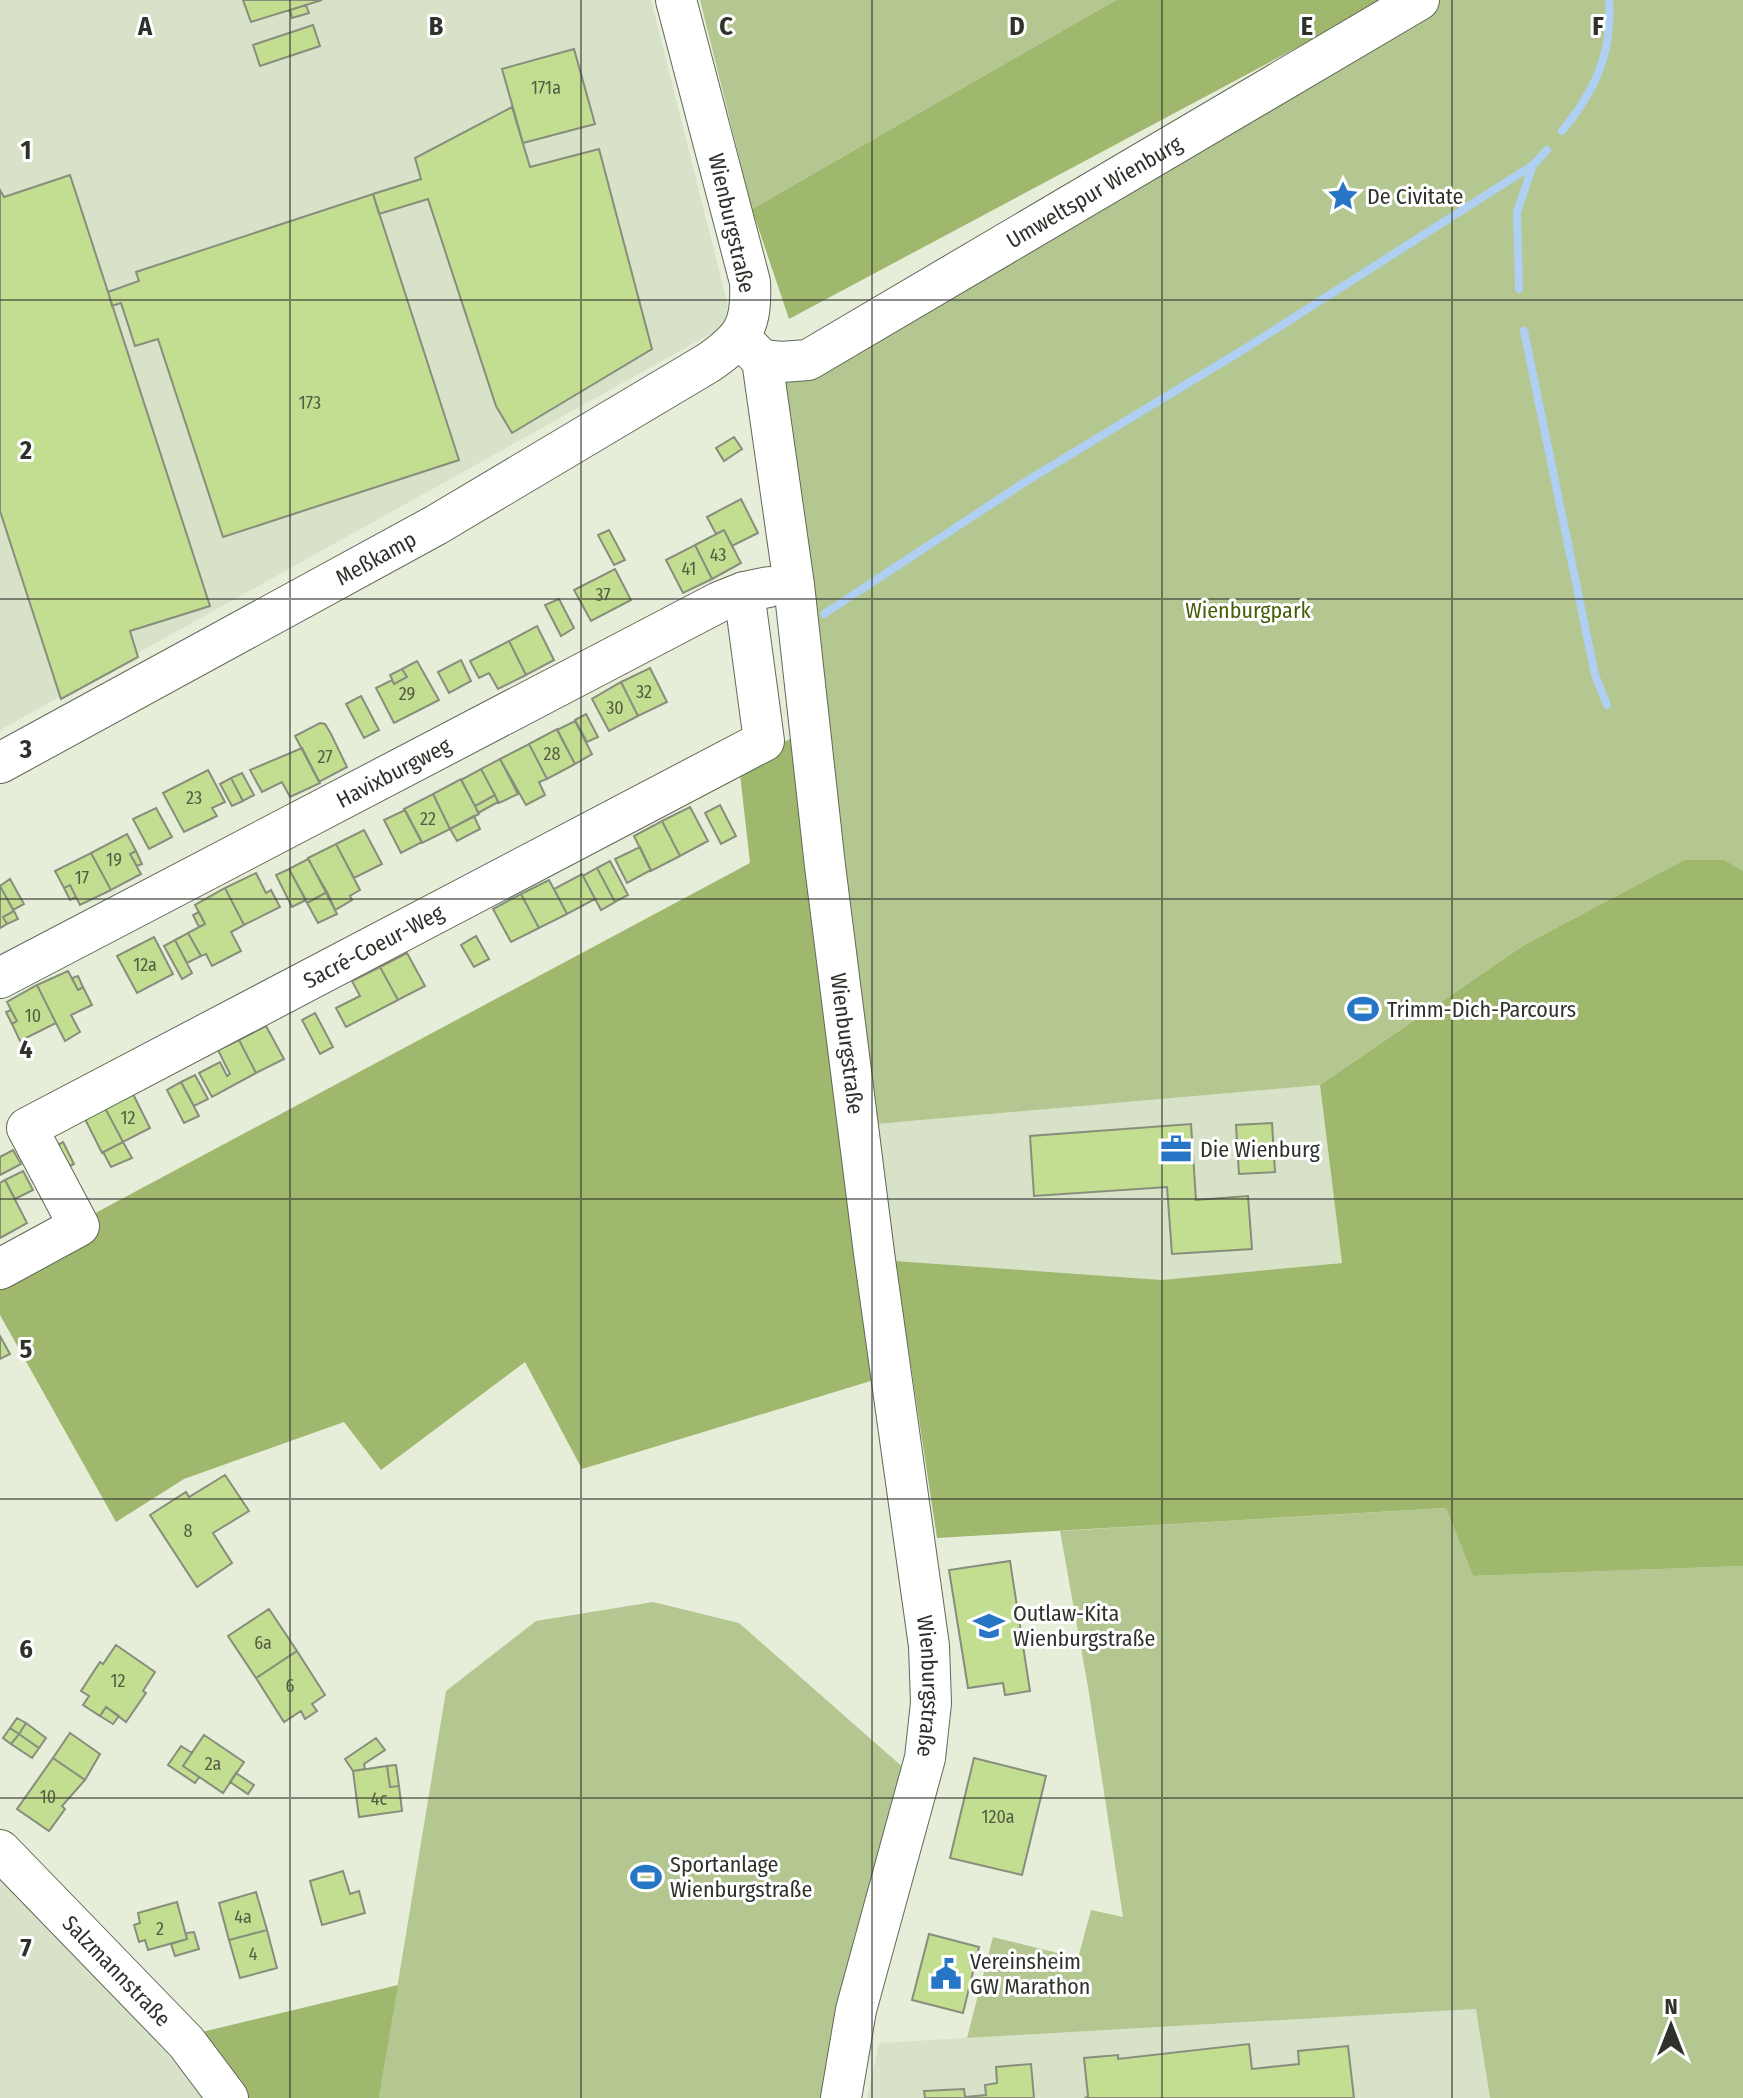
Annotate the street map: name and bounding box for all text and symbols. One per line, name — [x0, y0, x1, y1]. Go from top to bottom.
text: A — [137, 11, 153, 42]
text: B — [429, 11, 444, 42]
text: C — [719, 11, 733, 42]
text: D — [1009, 11, 1025, 42]
text: E — [1301, 11, 1313, 42]
text: F — [1592, 11, 1604, 42]
house number: 171a — [531, 77, 561, 99]
street label: Umweltspur Wienburg — [1002, 129, 1187, 254]
text: 1 — [21, 135, 32, 166]
street label: Wienburgstraße — [702, 151, 761, 295]
place icon: De Civitate — [1326, 179, 1360, 213]
place label: De Civitate — [1367, 183, 1463, 210]
house number: 173 — [299, 392, 321, 414]
text: 2 — [19, 435, 32, 466]
street label: Meßkamp — [331, 526, 421, 591]
house number: 43 — [710, 544, 726, 566]
house number: 41 — [682, 558, 696, 580]
house number: 37 — [595, 584, 611, 606]
park label: Wienburgpark — [1185, 597, 1312, 624]
house number: 32 — [636, 681, 652, 703]
house number: 29 — [399, 683, 415, 705]
house number: 30 — [606, 697, 624, 719]
street label: Havixburgweg — [332, 731, 456, 814]
text: 3 — [19, 734, 32, 765]
house number: 28 — [544, 743, 560, 765]
house number: 27 — [317, 746, 333, 768]
house number: 23 — [186, 787, 202, 809]
house number: 22 — [420, 808, 436, 830]
house number: 19 — [106, 849, 122, 871]
house number: 17 — [75, 867, 89, 889]
street label: Sacré-Coeur-Weg — [299, 898, 449, 994]
house number: 12a — [133, 954, 157, 976]
street label: Wienburgstraße — [825, 971, 869, 1116]
sports icon: Trimm-Dich-Parcours — [1346, 992, 1380, 1026]
place label: Trimm-Dich-Parcours — [1387, 996, 1576, 1023]
house number: 10 — [25, 1005, 41, 1027]
text: 4 — [19, 1034, 33, 1065]
house number: 12 — [121, 1107, 136, 1129]
office icon: Die Wienburg — [1159, 1132, 1193, 1166]
place label: Die Wienburg — [1200, 1136, 1320, 1163]
text: 5 — [20, 1334, 33, 1365]
house number: 8 — [184, 1520, 193, 1542]
place label: Outlaw-Kita Wienburgstraße — [1013, 1600, 1155, 1652]
school or university icon: Outlaw-Kita Wienburgstraße — [972, 1609, 1006, 1643]
street label: Wienburgstraße — [911, 1613, 944, 1758]
house number: 6a — [254, 1632, 272, 1654]
text: 6 — [19, 1634, 33, 1665]
house number: 12 — [111, 1670, 126, 1692]
house number: 6 — [286, 1675, 295, 1697]
house number: 2a — [205, 1753, 221, 1775]
house number: 10 — [40, 1786, 56, 1808]
house number: 4c — [371, 1788, 388, 1810]
house number: 120a — [981, 1806, 1015, 1828]
place label: Sportanlage Wienburgstraße — [670, 1851, 812, 1903]
sports icon: Sportanlage Wienburgstraße — [629, 1860, 663, 1894]
house number: 4a — [234, 1906, 252, 1928]
street label: Salzmannstraße — [57, 1910, 176, 2032]
house number: 2 — [156, 1918, 164, 1940]
text: 7 — [20, 1933, 32, 1964]
house number: 4 — [249, 1943, 258, 1965]
place label: Vereinsheim GW Marathon — [970, 1948, 1090, 2000]
public building icon: Vereinsheim GW Marathon — [929, 1957, 963, 1991]
north arrow — [1631, 1986, 1711, 2066]
text: N — [1664, 1993, 1678, 2020]

